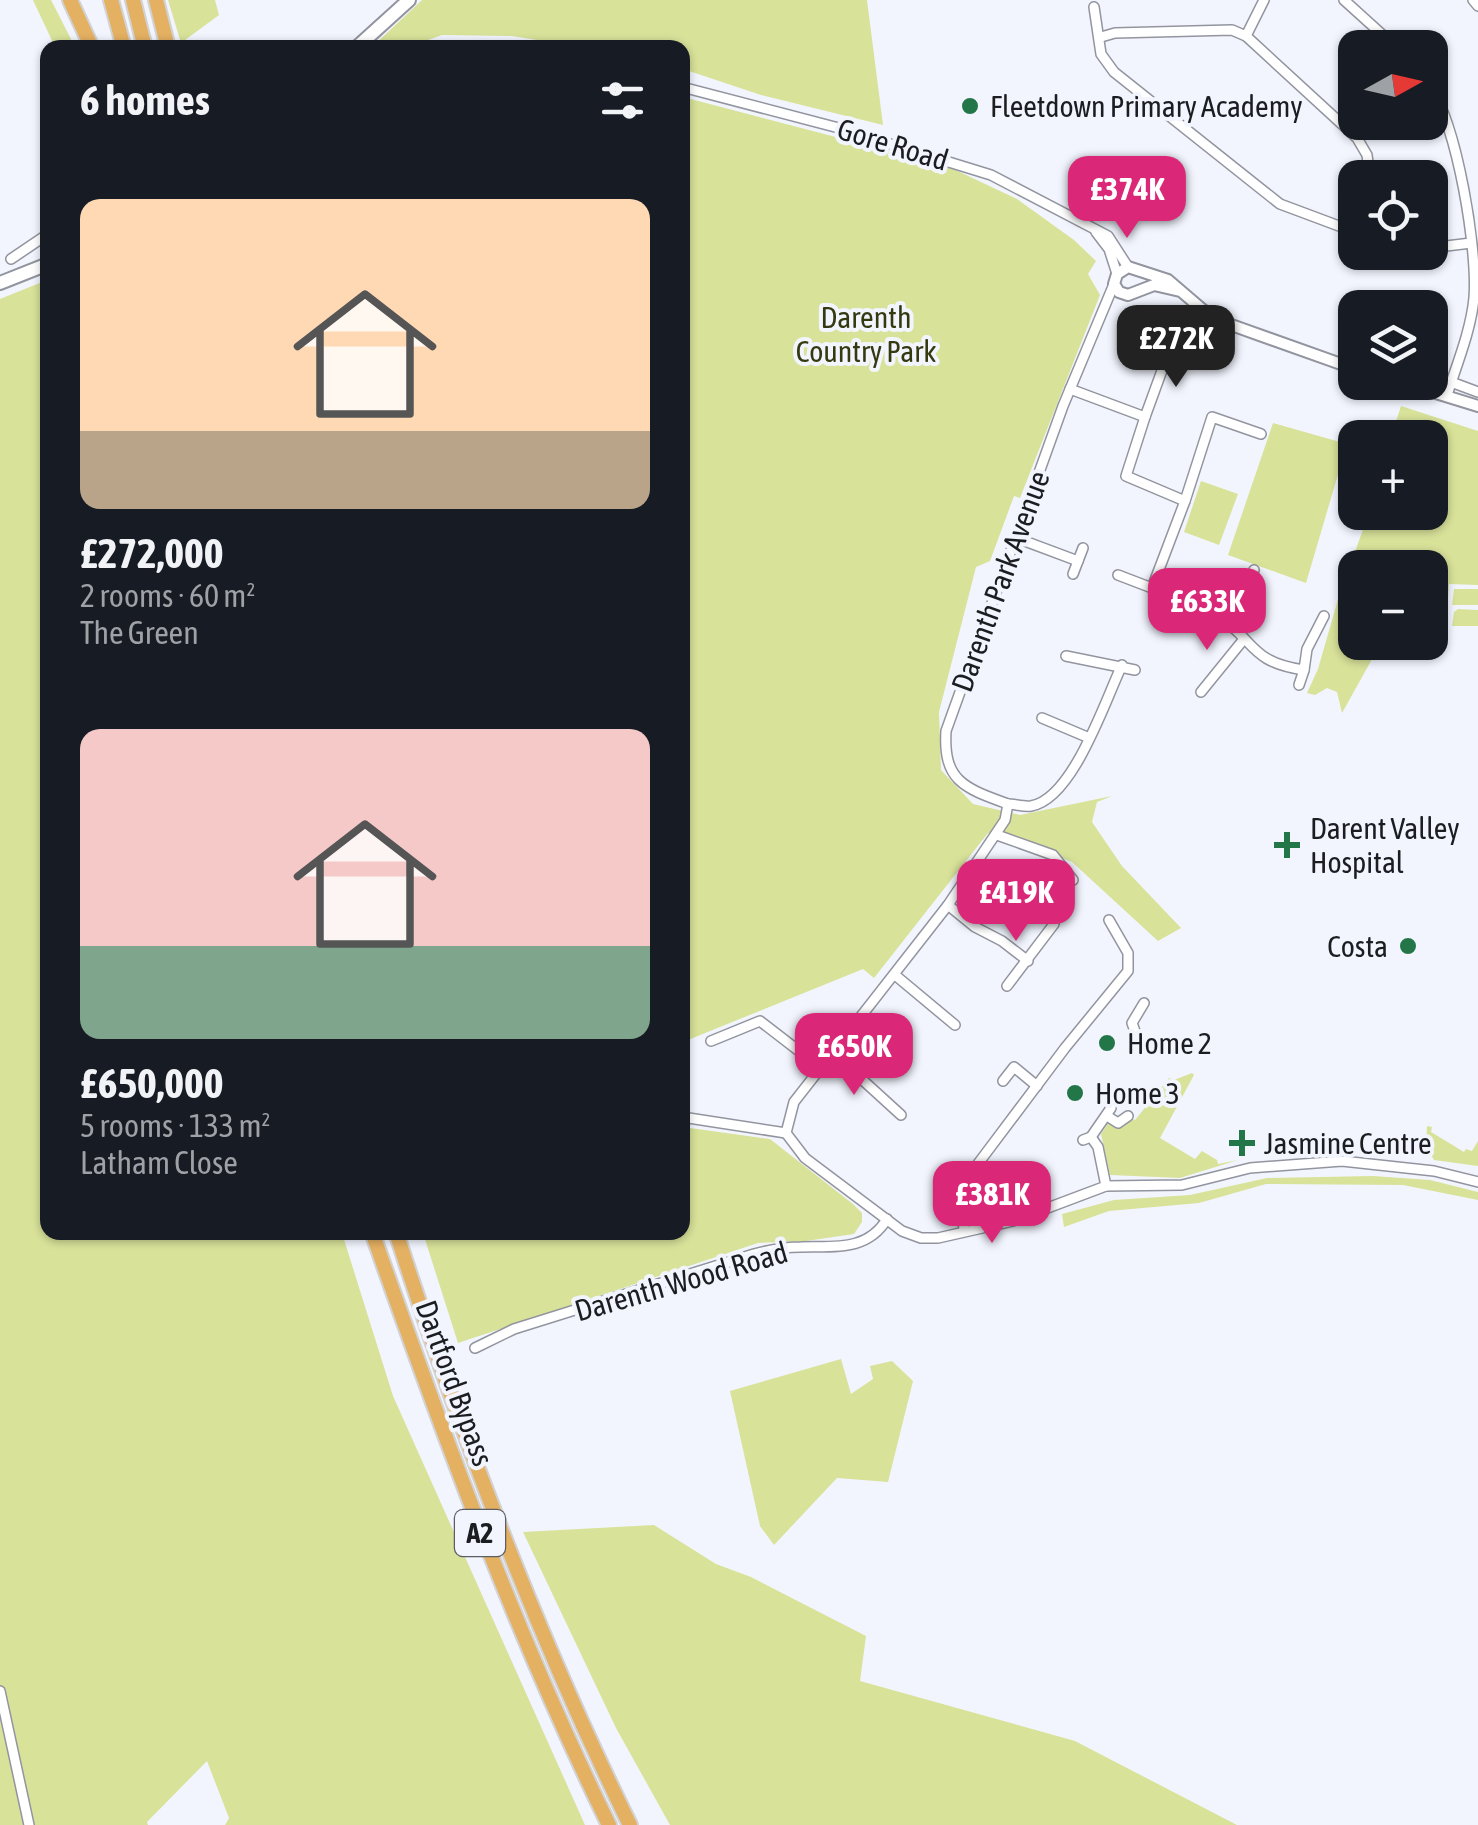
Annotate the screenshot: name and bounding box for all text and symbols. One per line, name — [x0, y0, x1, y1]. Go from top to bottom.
north arrow — [1338, 30, 1448, 140]
map controls — [1338, 30, 1448, 660]
icon: filters — [595, 73, 650, 128]
text: 6 homes — [80, 76, 210, 124]
place label: Fleetdown Primary Academy — [990, 89, 1303, 123]
marker: Fleetdown Primary Academy — [959, 95, 981, 117]
street label: Gore Road — [834, 111, 952, 177]
pin: £374K — [1057, 156, 1197, 241]
button: locate — [1338, 160, 1448, 270]
text: £374K — [1090, 170, 1164, 207]
icon: home — [275, 264, 455, 444]
button: layers — [1338, 290, 1448, 400]
park label: Darenth Country Park — [796, 300, 936, 368]
pin: £272K — [1106, 305, 1246, 390]
text: £272K — [1139, 319, 1213, 356]
button: + — [1338, 420, 1448, 530]
street label: Darenth Park Avenue — [944, 466, 1056, 696]
text: £272,000 — [80, 529, 224, 577]
button: − — [1338, 550, 1448, 660]
pin: £633K — [1137, 568, 1277, 653]
text: 2 rooms · 60 m² — [80, 577, 255, 614]
text: £633K — [1170, 582, 1244, 619]
text: The Green — [80, 614, 199, 651]
icon: home — [275, 794, 455, 974]
place label: Darent Valley Hospital — [1310, 811, 1460, 879]
marker: Darent Valley Hospital — [1274, 832, 1300, 858]
pin: £419K — [946, 859, 1086, 944]
text: £419K — [979, 873, 1053, 910]
place label: Costa — [1327, 929, 1388, 963]
marker: Costa — [1397, 935, 1419, 957]
pin: £650K — [784, 1013, 924, 1098]
place label: Home 2 — [1127, 1026, 1212, 1060]
text: £650K — [817, 1027, 891, 1064]
marker: Home 2 — [1096, 1032, 1118, 1054]
text: £650,000 — [80, 1059, 224, 1107]
place label: Home 3 — [1095, 1076, 1180, 1110]
marker: Home 3 — [1064, 1082, 1086, 1104]
text: 5 rooms · 133 m² — [80, 1107, 270, 1144]
place label: Jasmine Centre — [1264, 1126, 1432, 1160]
marker: Jasmine Centre — [1229, 1130, 1255, 1156]
text: Latham Close — [80, 1144, 238, 1181]
pin: £381K — [922, 1161, 1062, 1246]
text: £381K — [955, 1175, 1029, 1212]
street label: Darenth Wood Road — [571, 1234, 791, 1328]
street label: Dartford Bypass — [409, 1296, 501, 1470]
road number: A2 — [455, 1510, 505, 1556]

